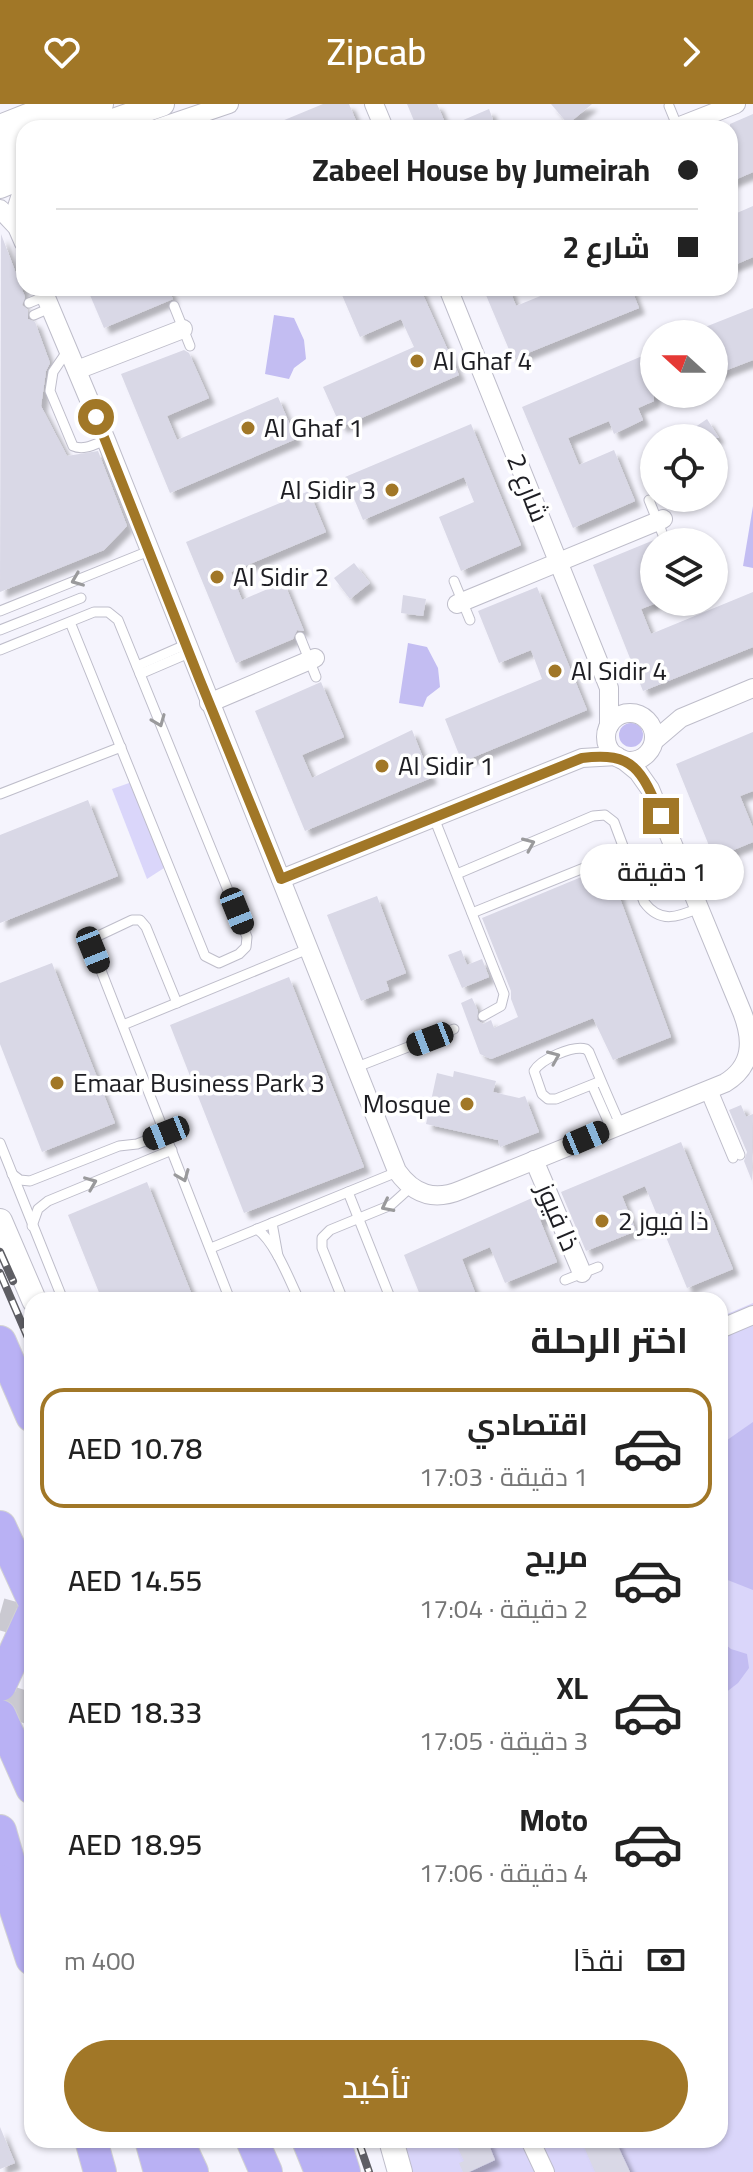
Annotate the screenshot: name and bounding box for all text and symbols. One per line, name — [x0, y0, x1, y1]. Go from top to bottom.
text: Zipcab — [327, 18, 426, 86]
icon: heart — [40, 30, 84, 74]
icon: forward — [669, 30, 713, 74]
text: Zabeel House by Jumeirah — [312, 142, 650, 198]
text: شارع 2 — [563, 219, 650, 275]
north arrow — [640, 320, 728, 408]
map controls — [640, 320, 728, 616]
place label: Al Ghaf 4 — [433, 336, 532, 385]
marker: Al Ghaf 4 — [408, 352, 426, 370]
route start — [78, 399, 114, 435]
place label: Al Ghaf 1 — [264, 403, 363, 452]
marker: Al Ghaf 1 — [239, 419, 257, 437]
button: locate — [640, 424, 728, 512]
street label: شارع 2 — [493, 446, 564, 530]
place label: Al Sidir 3 — [280, 465, 376, 514]
marker: Al Sidir 3 — [383, 481, 401, 499]
button: layers — [640, 528, 728, 616]
place label: Al Sidir 2 — [233, 552, 329, 601]
marker: Al Sidir 2 — [208, 568, 226, 586]
one-way arrow — [71, 570, 85, 587]
place label: Al Sidir 4 — [571, 646, 667, 695]
marker: Al Sidir 4 — [546, 662, 564, 680]
one-way arrow — [150, 713, 166, 727]
place label: Al Sidir 1 — [398, 741, 494, 790]
marker: Al Sidir 1 — [373, 757, 391, 775]
route end — [643, 798, 679, 834]
one-way arrow — [521, 837, 535, 853]
callout: 1 دقيقة — [579, 844, 743, 900]
text: 1 دقيقة — [617, 847, 707, 896]
car — [217, 884, 257, 938]
car — [73, 923, 113, 977]
car — [403, 1019, 457, 1059]
one-way arrow — [546, 1050, 561, 1066]
place label: Emaar Business Park 3 — [73, 1058, 325, 1107]
marker: Emaar Business Park 3 — [48, 1074, 66, 1092]
place label: Mosque — [363, 1079, 451, 1128]
marker: Mosque — [458, 1095, 476, 1113]
car — [139, 1113, 193, 1153]
car — [559, 1118, 613, 1158]
one-way arrow — [173, 1168, 189, 1182]
street label: ذا فيوز — [521, 1173, 595, 1259]
one-way arrow — [83, 1177, 97, 1193]
one-way arrow — [380, 1196, 395, 1211]
place label: ذا فيوز 2 — [618, 1196, 709, 1245]
marker: ذا فيوز 2 — [593, 1212, 611, 1230]
text: اختر الرحلة — [531, 1306, 688, 1374]
text: اقتصادي — [467, 1396, 588, 1452]
icon: car — [612, 1412, 684, 1484]
text: AED 10.78 — [68, 1420, 202, 1476]
text: 1 دقيقة · 17:03 — [419, 1452, 588, 1501]
text: مريح — [525, 1528, 588, 1584]
icon: car — [612, 1544, 684, 1616]
text: AED 14.55 — [68, 1552, 202, 1608]
text: 2 دقيقة · 17:04 — [419, 1584, 588, 1633]
text: XL — [557, 1660, 588, 1716]
icon: car — [612, 1676, 684, 1748]
text: AED 18.33 — [68, 1684, 202, 1740]
text: 3 دقيقة · 17:05 — [419, 1716, 588, 1765]
text: Moto — [520, 1792, 588, 1848]
icon: car — [612, 1808, 684, 1880]
text: AED 18.95 — [68, 1816, 202, 1872]
text: 4 دقيقة · 17:06 — [419, 1848, 588, 1897]
text: نقدًا — [573, 1932, 624, 1988]
text: 400 m — [64, 1936, 135, 1985]
icon: cash — [644, 1938, 688, 1982]
button: تأكيد — [64, 2040, 688, 2132]

